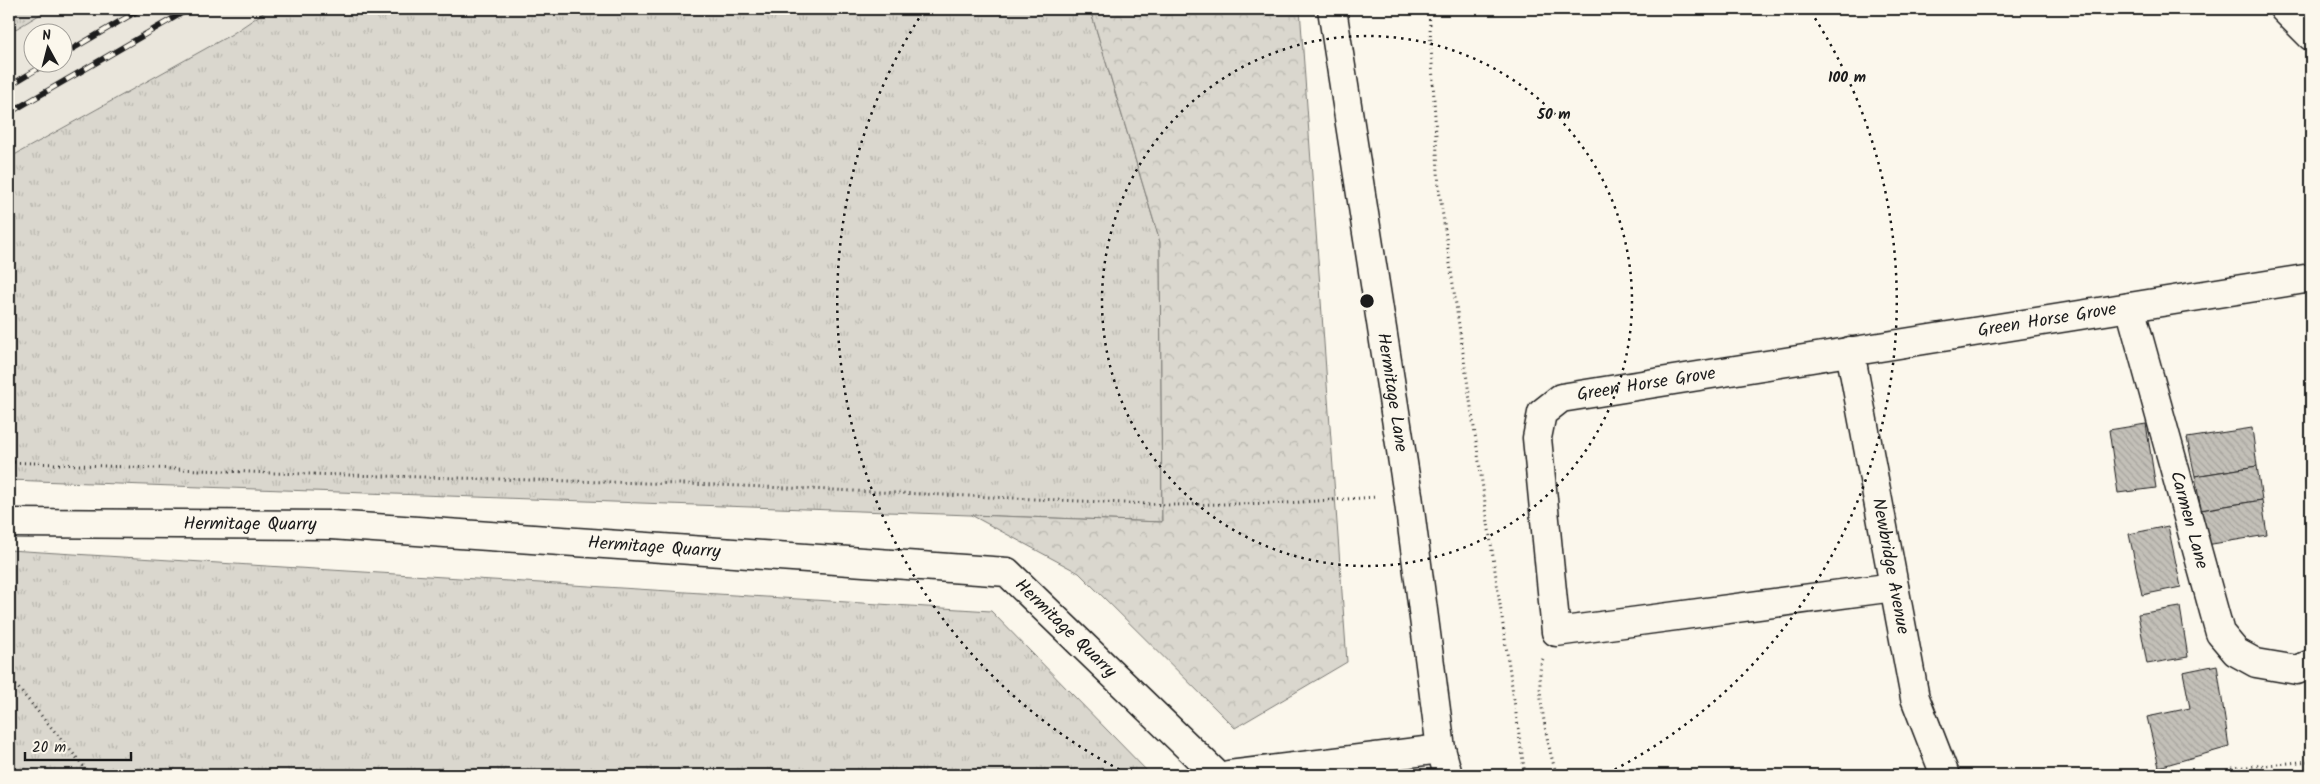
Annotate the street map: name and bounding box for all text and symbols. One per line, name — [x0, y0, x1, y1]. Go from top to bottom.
north arrow — [22, 22, 72, 72]
text: N — [41, 25, 52, 48]
text: 100 m — [1828, 66, 1866, 90]
text: 50 m — [1536, 103, 1571, 127]
centre of rings — [1358, 292, 1376, 310]
street label: Green Horse Grove — [1976, 295, 2119, 346]
street label: Hermitage Lane — [1368, 331, 1416, 454]
street label: Green Horse Grove — [1575, 359, 1718, 410]
street label: Carmen Lane — [2161, 468, 2216, 572]
street label: Newbridge Avenue — [1863, 496, 1917, 637]
street label: Hermitage Quarry — [183, 510, 317, 539]
street label: Hermitage Quarry — [587, 528, 722, 567]
street label: Hermitage Quarry — [1008, 572, 1124, 686]
scale bar — [25, 729, 131, 761]
text: 20 m — [32, 736, 66, 760]

